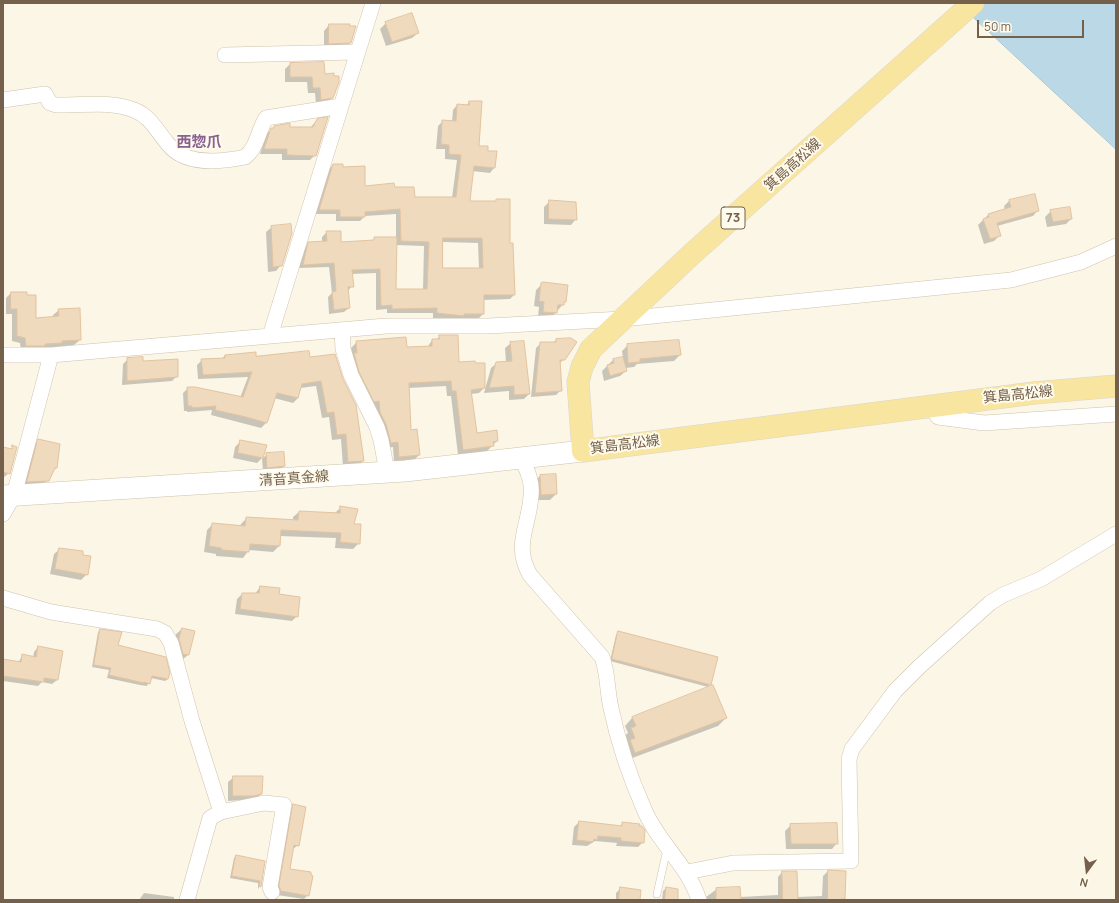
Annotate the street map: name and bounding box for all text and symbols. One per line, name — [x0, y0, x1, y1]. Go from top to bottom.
scale bar — [979, 12, 1086, 38]
text: 50 m — [984, 18, 1011, 35]
district label: 西惣爪 — [177, 134, 221, 152]
street label: 箕島高松線 — [761, 135, 825, 195]
road number: 73 — [721, 207, 745, 229]
street label: 箕島高松線 — [982, 383, 1054, 407]
street label: 箕島高松線 — [589, 432, 661, 458]
street label: 清音真金線 — [258, 468, 330, 490]
north arrow — [1067, 851, 1107, 891]
text: N — [1078, 875, 1090, 891]

